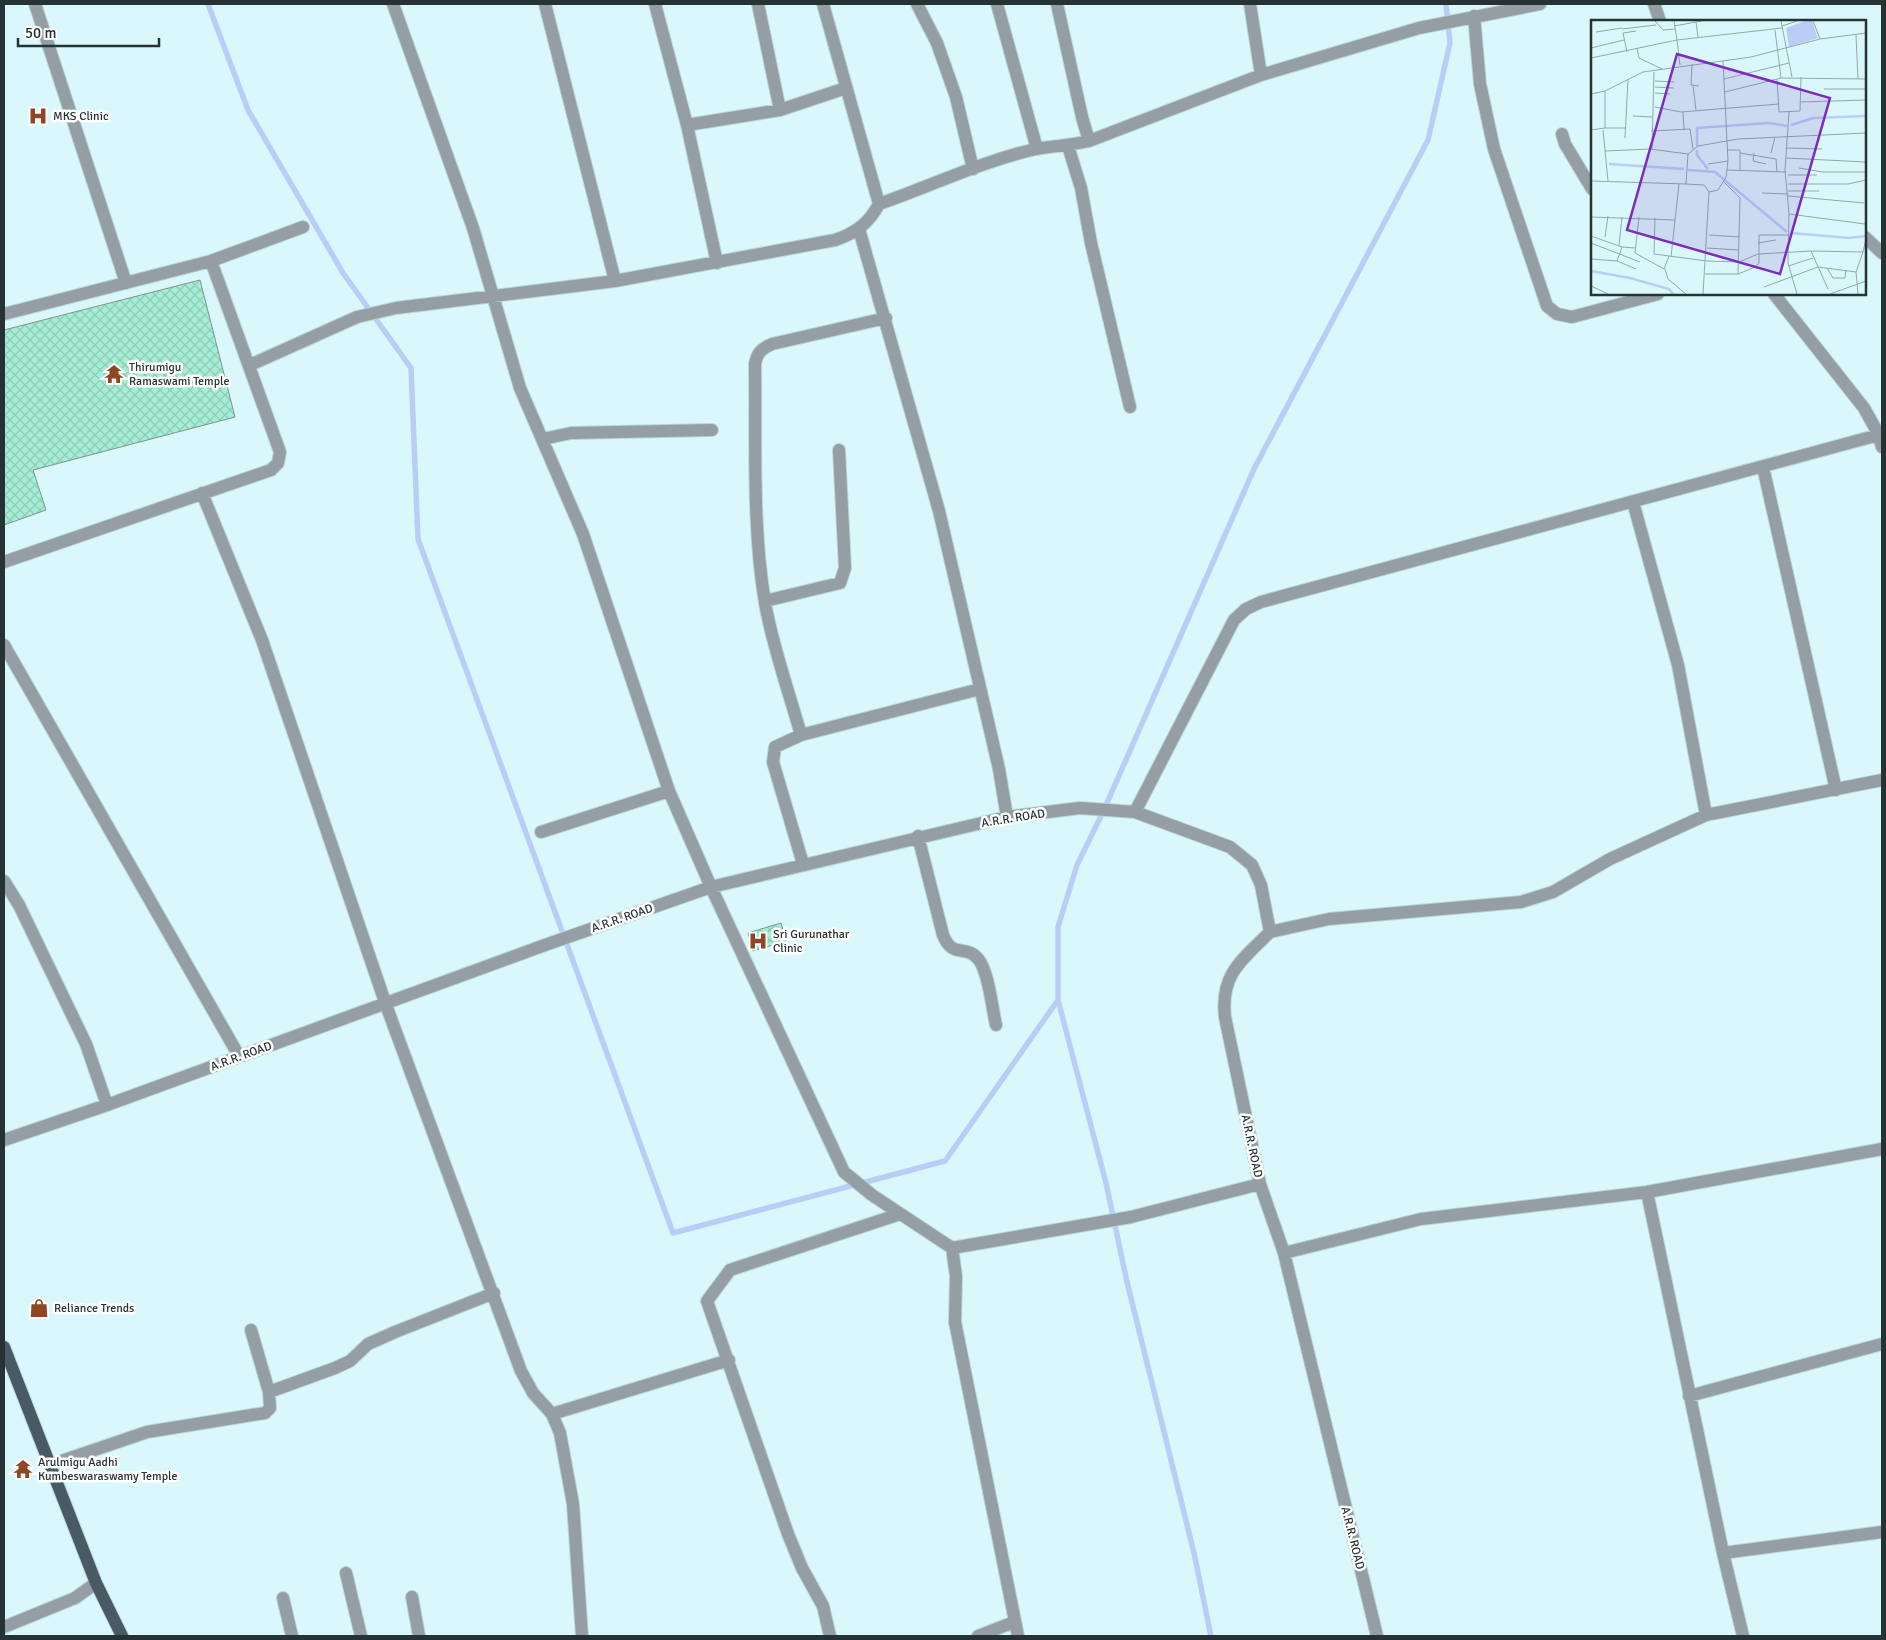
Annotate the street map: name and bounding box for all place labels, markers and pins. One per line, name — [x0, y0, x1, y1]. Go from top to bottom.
hospital icon: MKS Clinic — [27, 105, 49, 127]
place label: MKS Clinic — [53, 109, 109, 124]
place label: Thirumigu Ramaswami Temple — [129, 360, 229, 389]
temple icon: Thirumigu Ramaswami Temple — [103, 363, 125, 385]
place label: Sri Gurunathar Clinic — [773, 927, 850, 956]
hospital icon: Sri Gurunathar Clinic — [747, 930, 769, 952]
shop icon: Reliance Trends — [28, 1297, 50, 1319]
place label: Reliance Trends — [54, 1301, 134, 1316]
place label: Arulmigu Aadhi Kumbeswaraswamy Temple — [38, 1455, 177, 1484]
temple icon: Arulmigu Aadhi Kumbeswaraswamy Temple — [12, 1458, 34, 1480]

